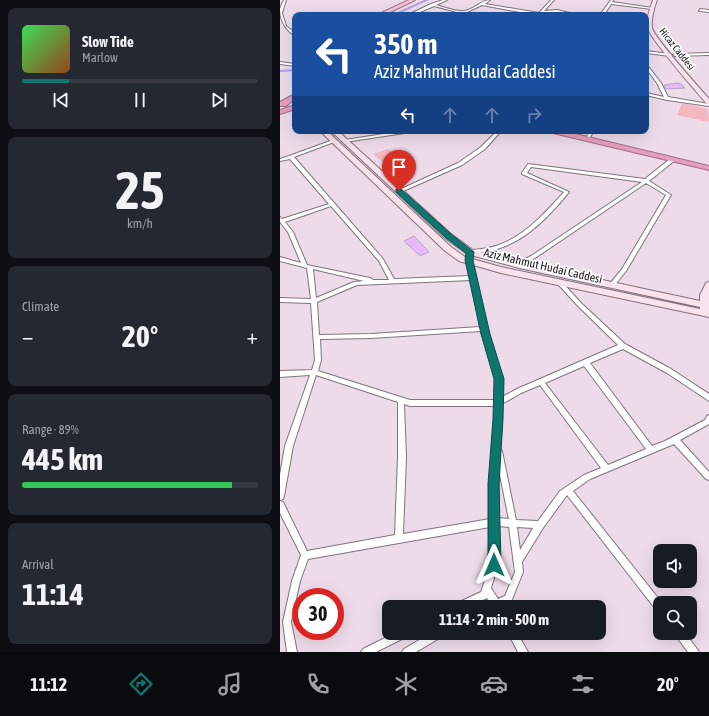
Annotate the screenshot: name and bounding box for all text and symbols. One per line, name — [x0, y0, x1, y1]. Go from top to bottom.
street label: Hicaz Caddesi — [657, 26, 697, 72]
icon: left — [308, 28, 360, 80]
text: 350 m — [374, 28, 437, 60]
text: Slow Tide — [82, 33, 134, 50]
text: Marlow — [82, 50, 118, 65]
text: Aziz Mahmut Hudai Caddesi — [374, 61, 556, 82]
icon: previous — [50, 89, 72, 111]
icon: pause — [129, 89, 151, 111]
icon: next — [208, 89, 230, 111]
icon: left — [397, 104, 419, 126]
icon: ahead — [439, 104, 461, 126]
icon: ahead — [481, 104, 503, 126]
icon: right — [523, 104, 545, 126]
pin — [382, 150, 416, 191]
icon: arrive — [388, 156, 410, 178]
text: 25 — [116, 160, 164, 220]
text: km/h — [127, 216, 153, 231]
street label: Aziz Mahmut Hudai Caddesi — [482, 246, 604, 286]
text: Climate — [22, 299, 59, 314]
text: 20° — [122, 319, 158, 353]
text: − — [22, 323, 33, 349]
text: + — [247, 323, 258, 349]
text: Range · 89% — [22, 422, 79, 437]
text: 445 km — [22, 442, 103, 476]
position arrow — [473, 544, 515, 586]
map controls — [653, 544, 697, 640]
button: sound — [653, 544, 697, 588]
text: Arrival — [22, 557, 54, 572]
text: 11:14 — [22, 577, 84, 611]
speed limit sign: 30 — [292, 588, 344, 640]
button: search — [653, 596, 697, 640]
text: 11:14 · 2 min · 500 m — [439, 611, 549, 628]
icon: directions — [127, 670, 155, 698]
icon: music — [216, 670, 244, 698]
icon: phone — [304, 670, 332, 698]
icon: climate — [392, 670, 420, 698]
icon: car — [480, 670, 508, 698]
icon: filters — [569, 670, 597, 698]
text: 11:12 — [30, 674, 67, 695]
text: 20° — [657, 674, 679, 695]

